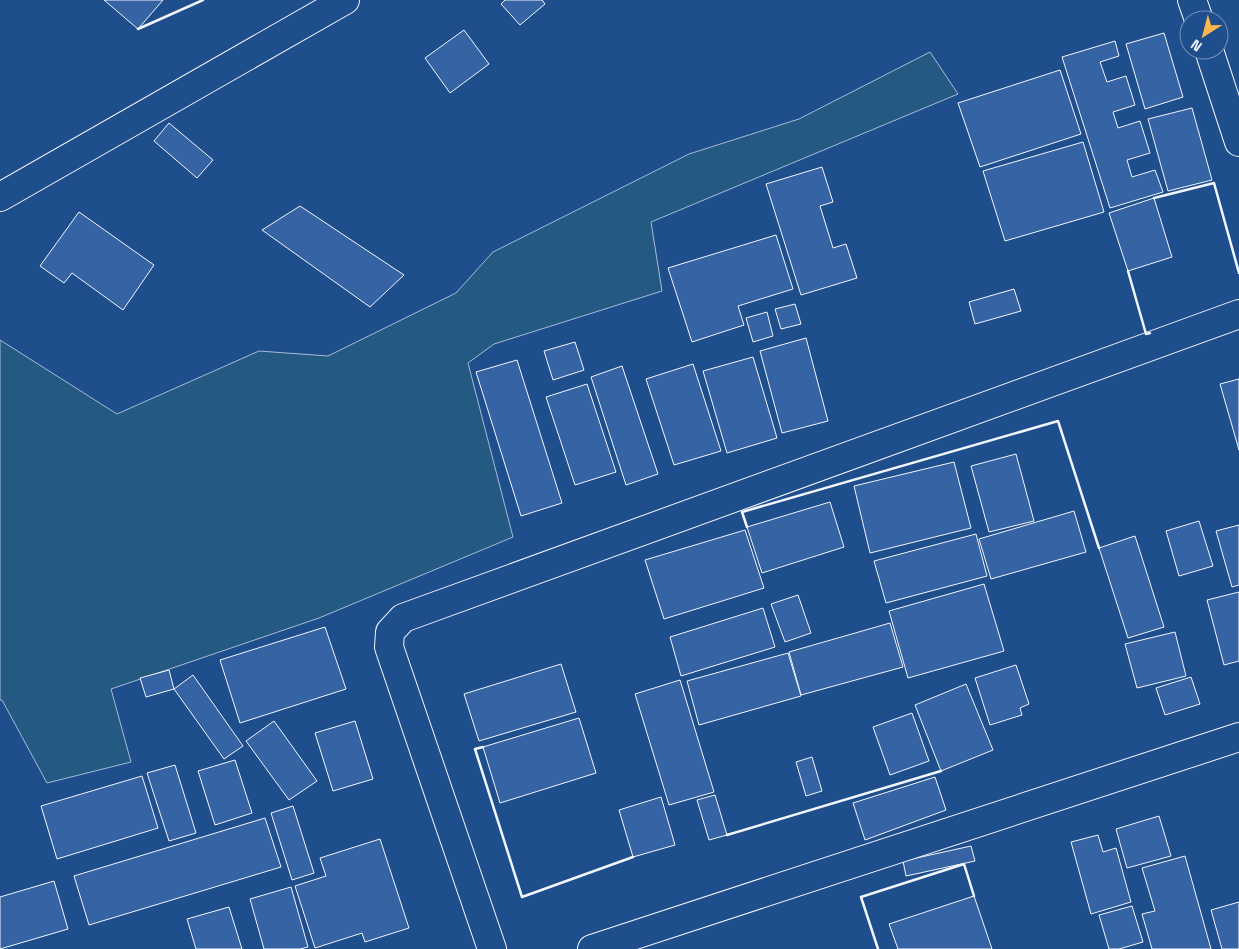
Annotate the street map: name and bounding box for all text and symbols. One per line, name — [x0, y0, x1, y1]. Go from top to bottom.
north arrow — [1179, 10, 1229, 60]
text: N — [1187, 35, 1205, 56]

